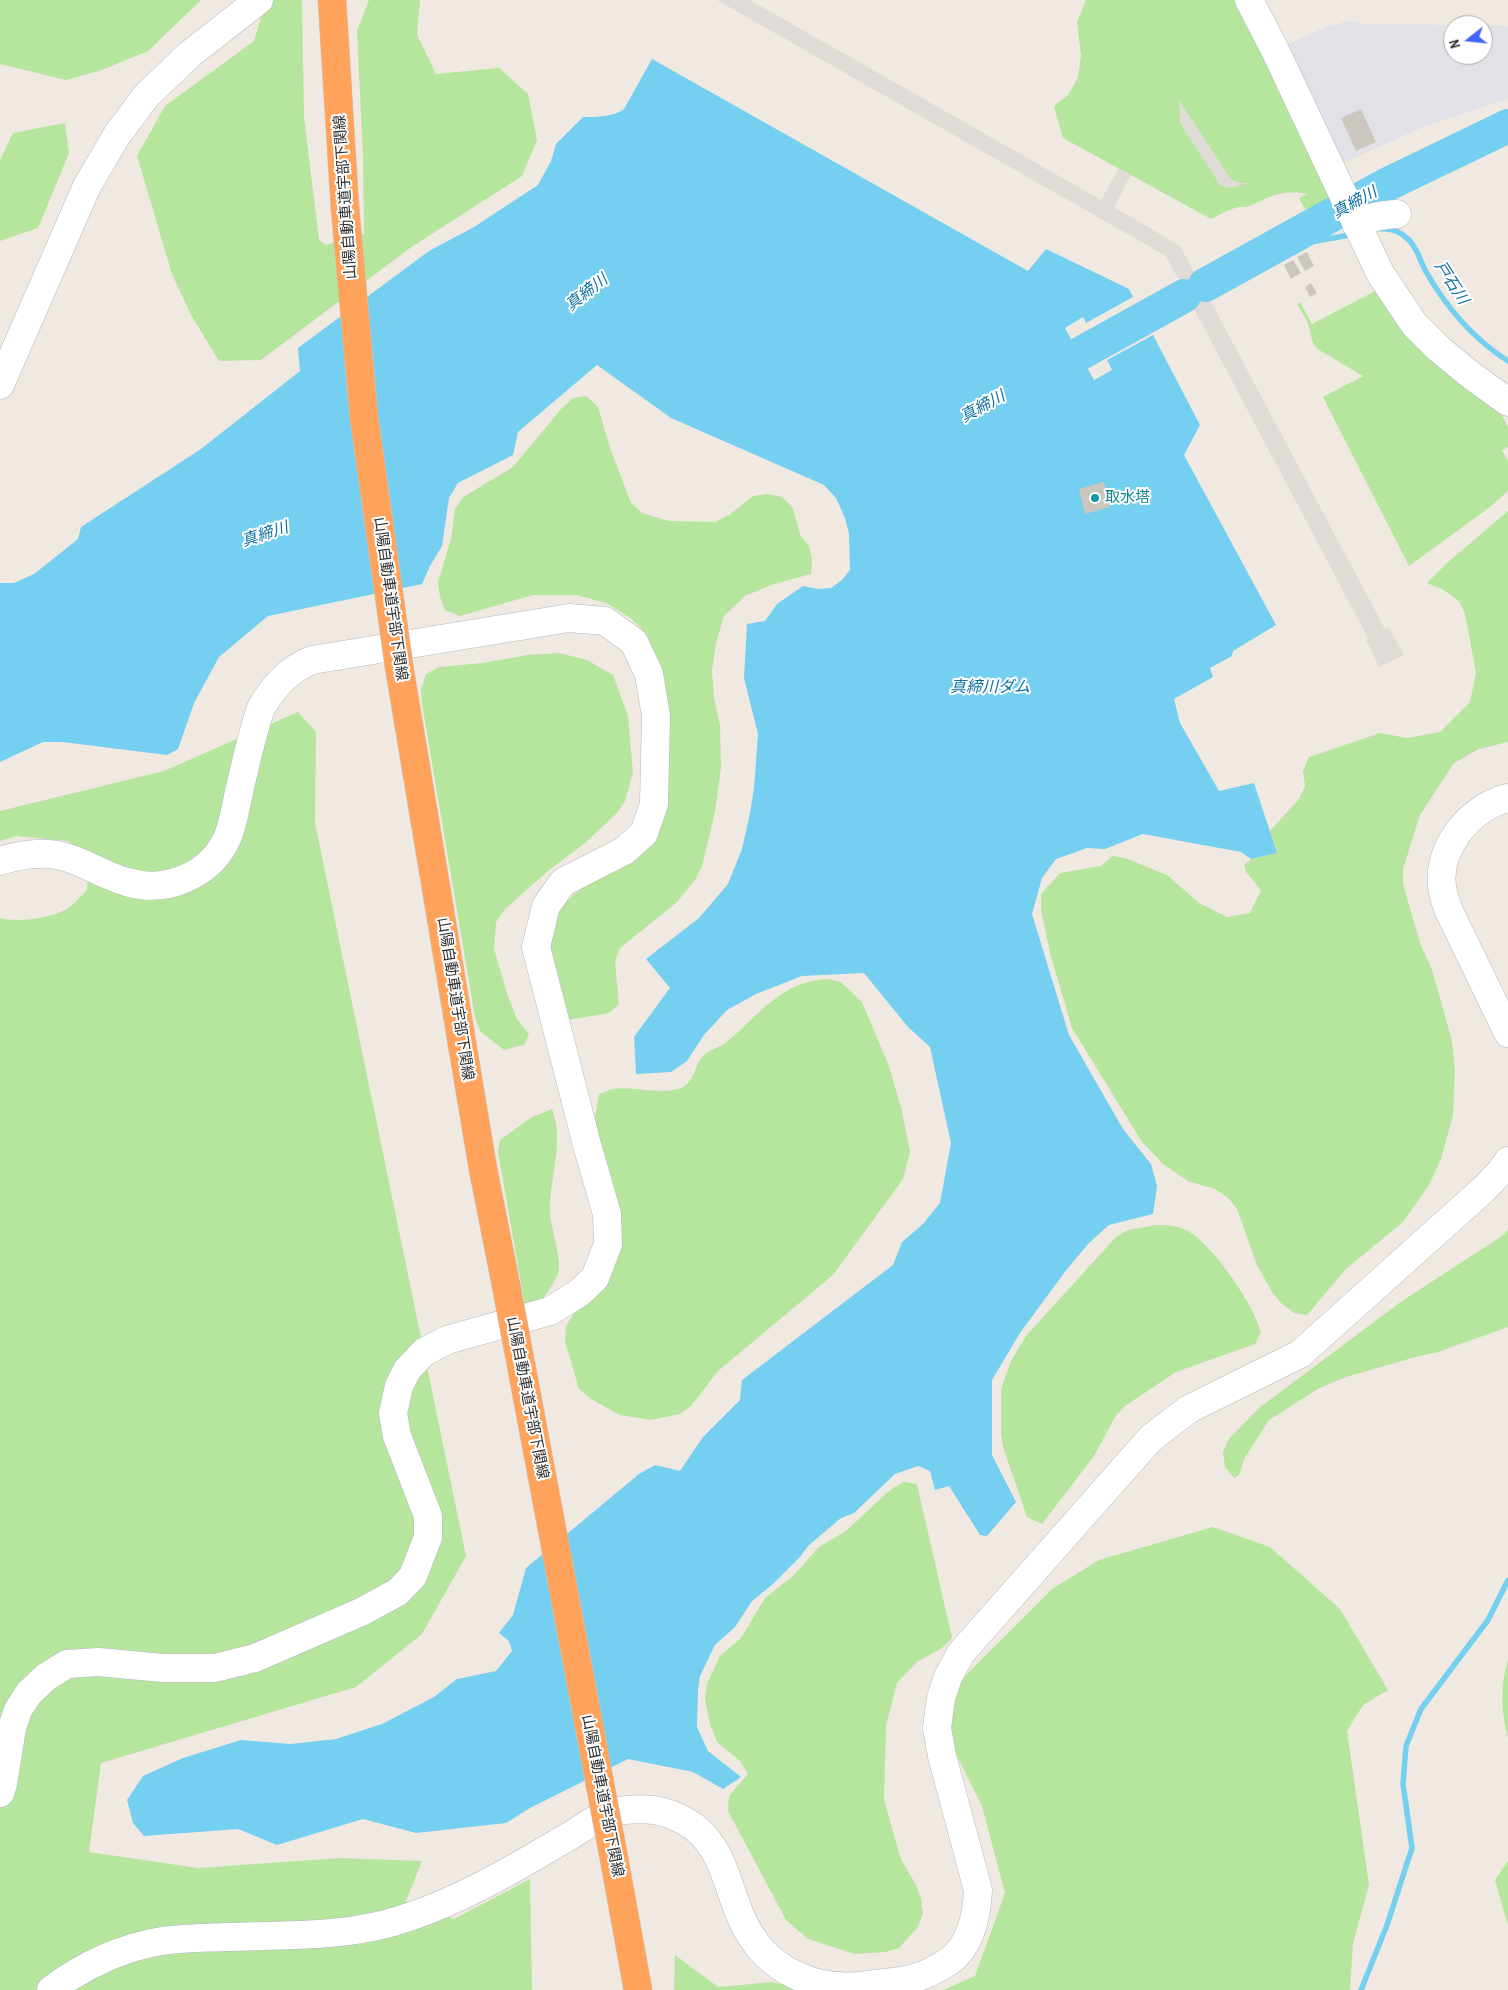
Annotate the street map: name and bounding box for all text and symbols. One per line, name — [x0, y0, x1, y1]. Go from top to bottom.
north arrow — [1443, 15, 1493, 65]
text: N — [1445, 37, 1464, 50]
street label: 山陽自動車道宇部下関線 — [331, 114, 361, 280]
water label: 真締川 — [1329, 183, 1381, 223]
water label: 戸石川 — [1430, 258, 1472, 308]
water label: 真締川 — [562, 271, 612, 315]
water label: 真締川 — [957, 387, 1009, 427]
place label: 取水塔 — [1105, 489, 1150, 507]
marker: 取水塔 — [1089, 492, 1101, 504]
street label: 山陽自動車道宇部下関線 — [370, 516, 410, 682]
water label: 真締川 — [239, 518, 291, 552]
water label: 真締川ダム — [950, 678, 1030, 698]
street label: 山陽自動車道宇部下関線 — [433, 916, 477, 1082]
street label: 山陽自動車道宇部下関線 — [502, 1315, 552, 1481]
street label: 山陽自動車道宇部下関線 — [577, 1713, 627, 1879]

